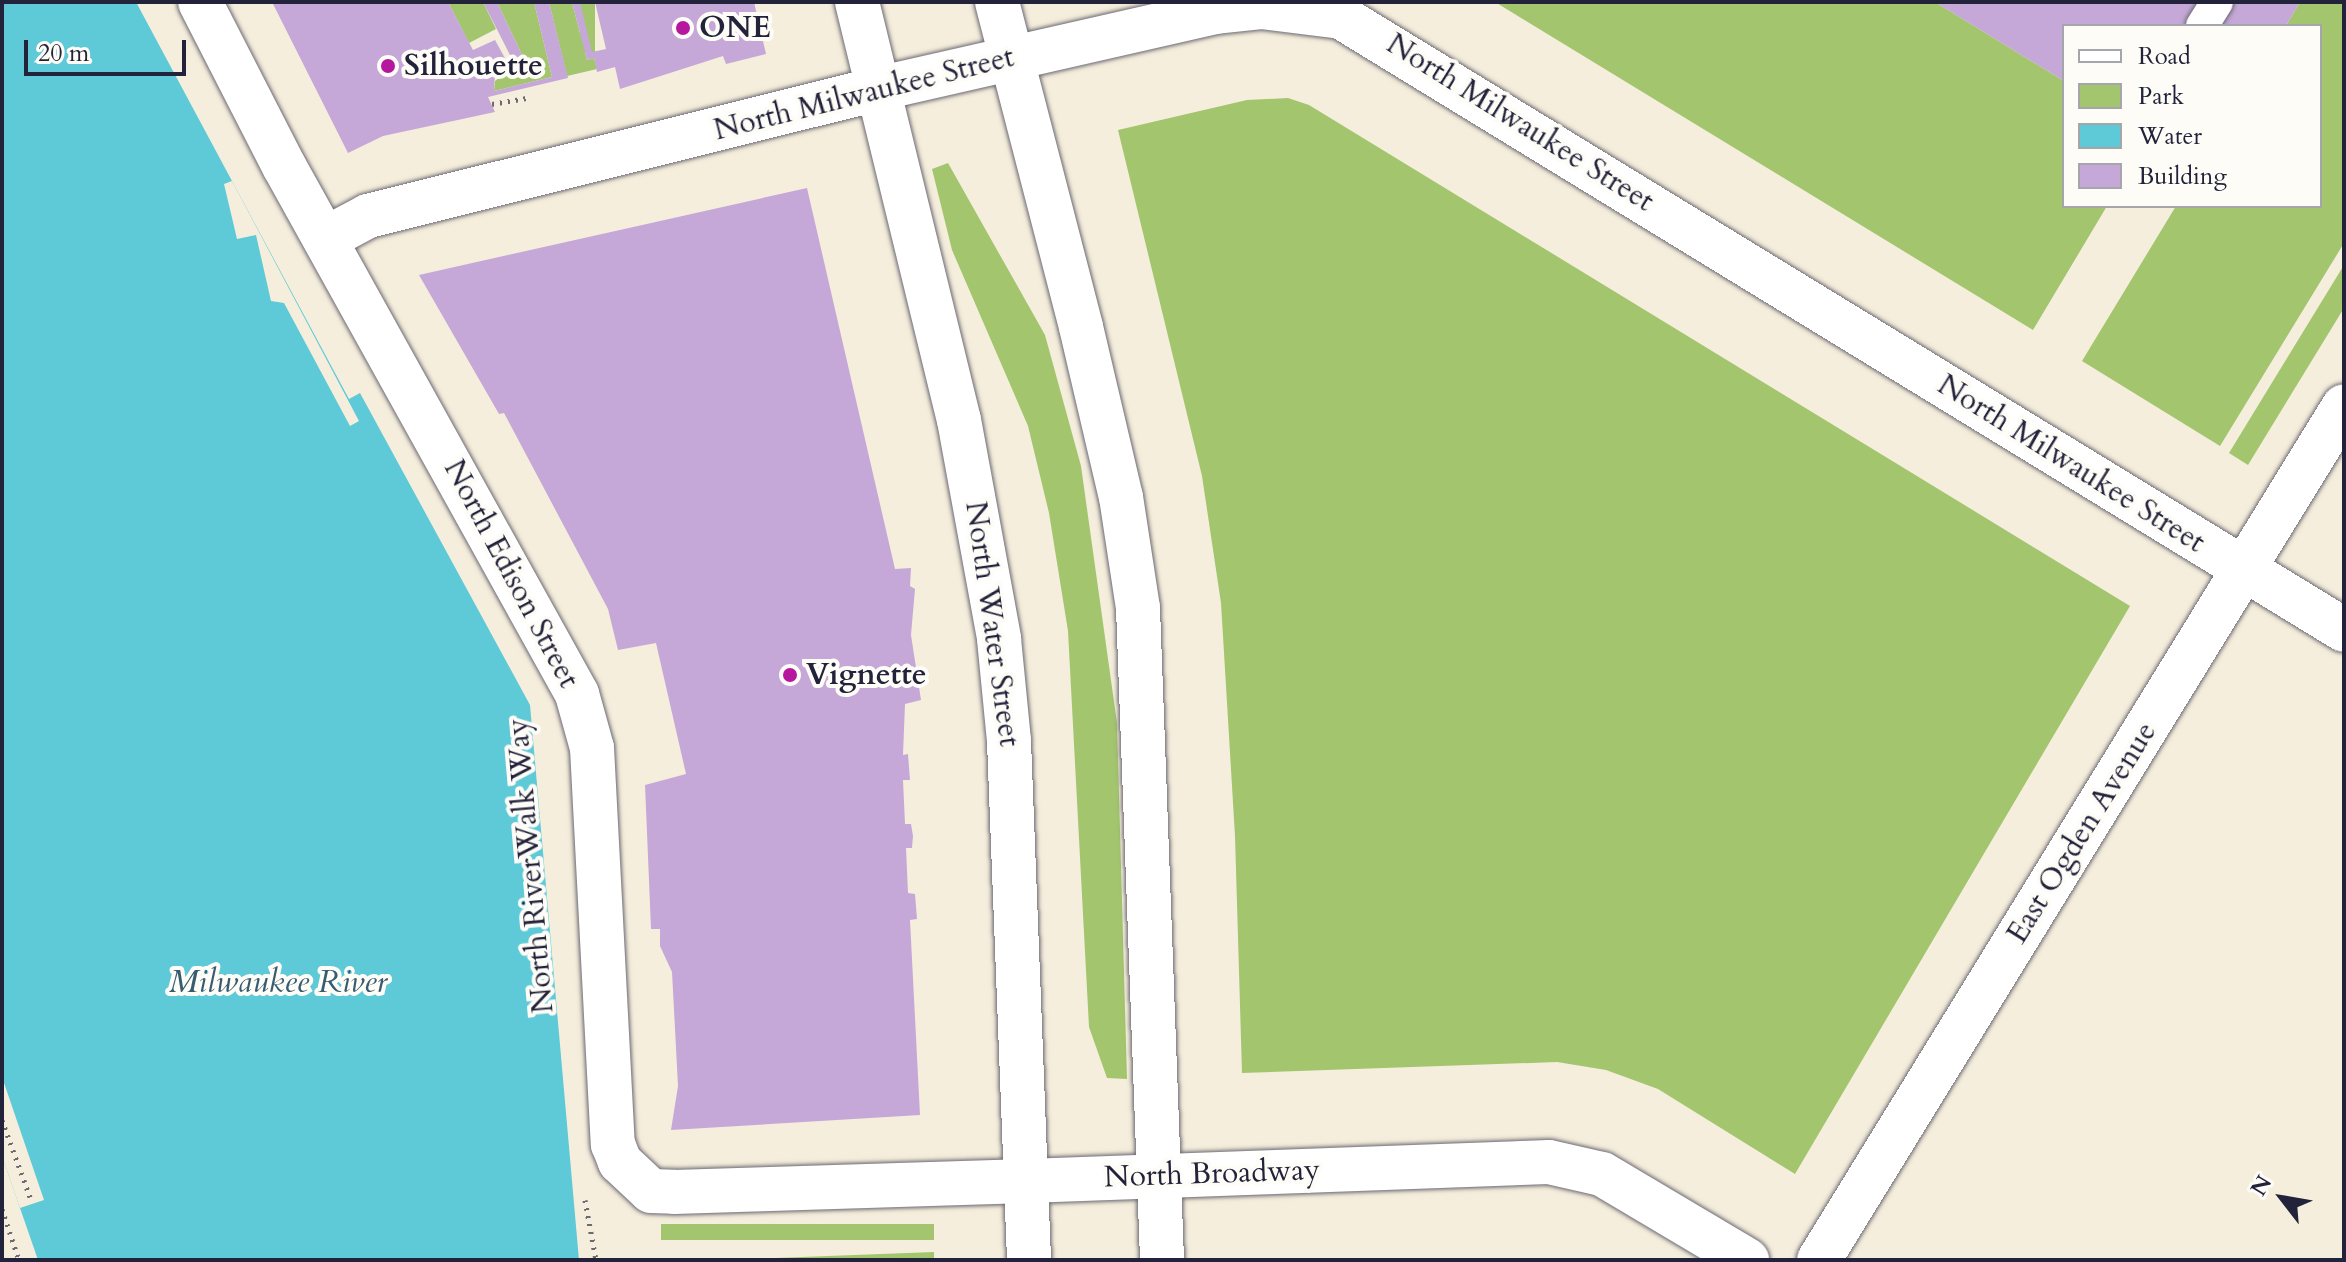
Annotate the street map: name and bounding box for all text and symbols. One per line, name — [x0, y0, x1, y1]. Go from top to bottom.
place label: ONE — [699, 10, 771, 46]
marker: ONE — [674, 19, 692, 37]
scale bar — [28, 24, 190, 74]
legend — [2062, 24, 2322, 208]
street label: North Milwaukee Street — [1380, 26, 1660, 220]
text: 20 m — [38, 37, 89, 70]
street label: North Milwaukee Street — [710, 39, 1018, 149]
text: Road — [2138, 40, 2191, 73]
place label: Silhouette — [404, 48, 543, 84]
marker: Silhouette — [379, 57, 397, 75]
text: Park — [2138, 80, 2184, 113]
text: Water — [2138, 120, 2202, 153]
text: Building — [2138, 160, 2227, 193]
street label: North Milwaukee Street — [1931, 367, 2211, 561]
street label: North Edison Street — [436, 454, 586, 694]
street label: North Water Street — [957, 499, 1027, 749]
place label: Vignette — [806, 657, 927, 693]
marker: Vignette — [781, 666, 799, 684]
street label: East Ogden Avenue — [1999, 716, 2165, 950]
street label: North RiverWalk Way — [500, 717, 562, 1015]
water label: Milwaukee River — [169, 963, 387, 1001]
street label: North Broadway — [1103, 1152, 1321, 1196]
north arrow — [2242, 1158, 2322, 1238]
text: N — [2244, 1170, 2279, 1202]

